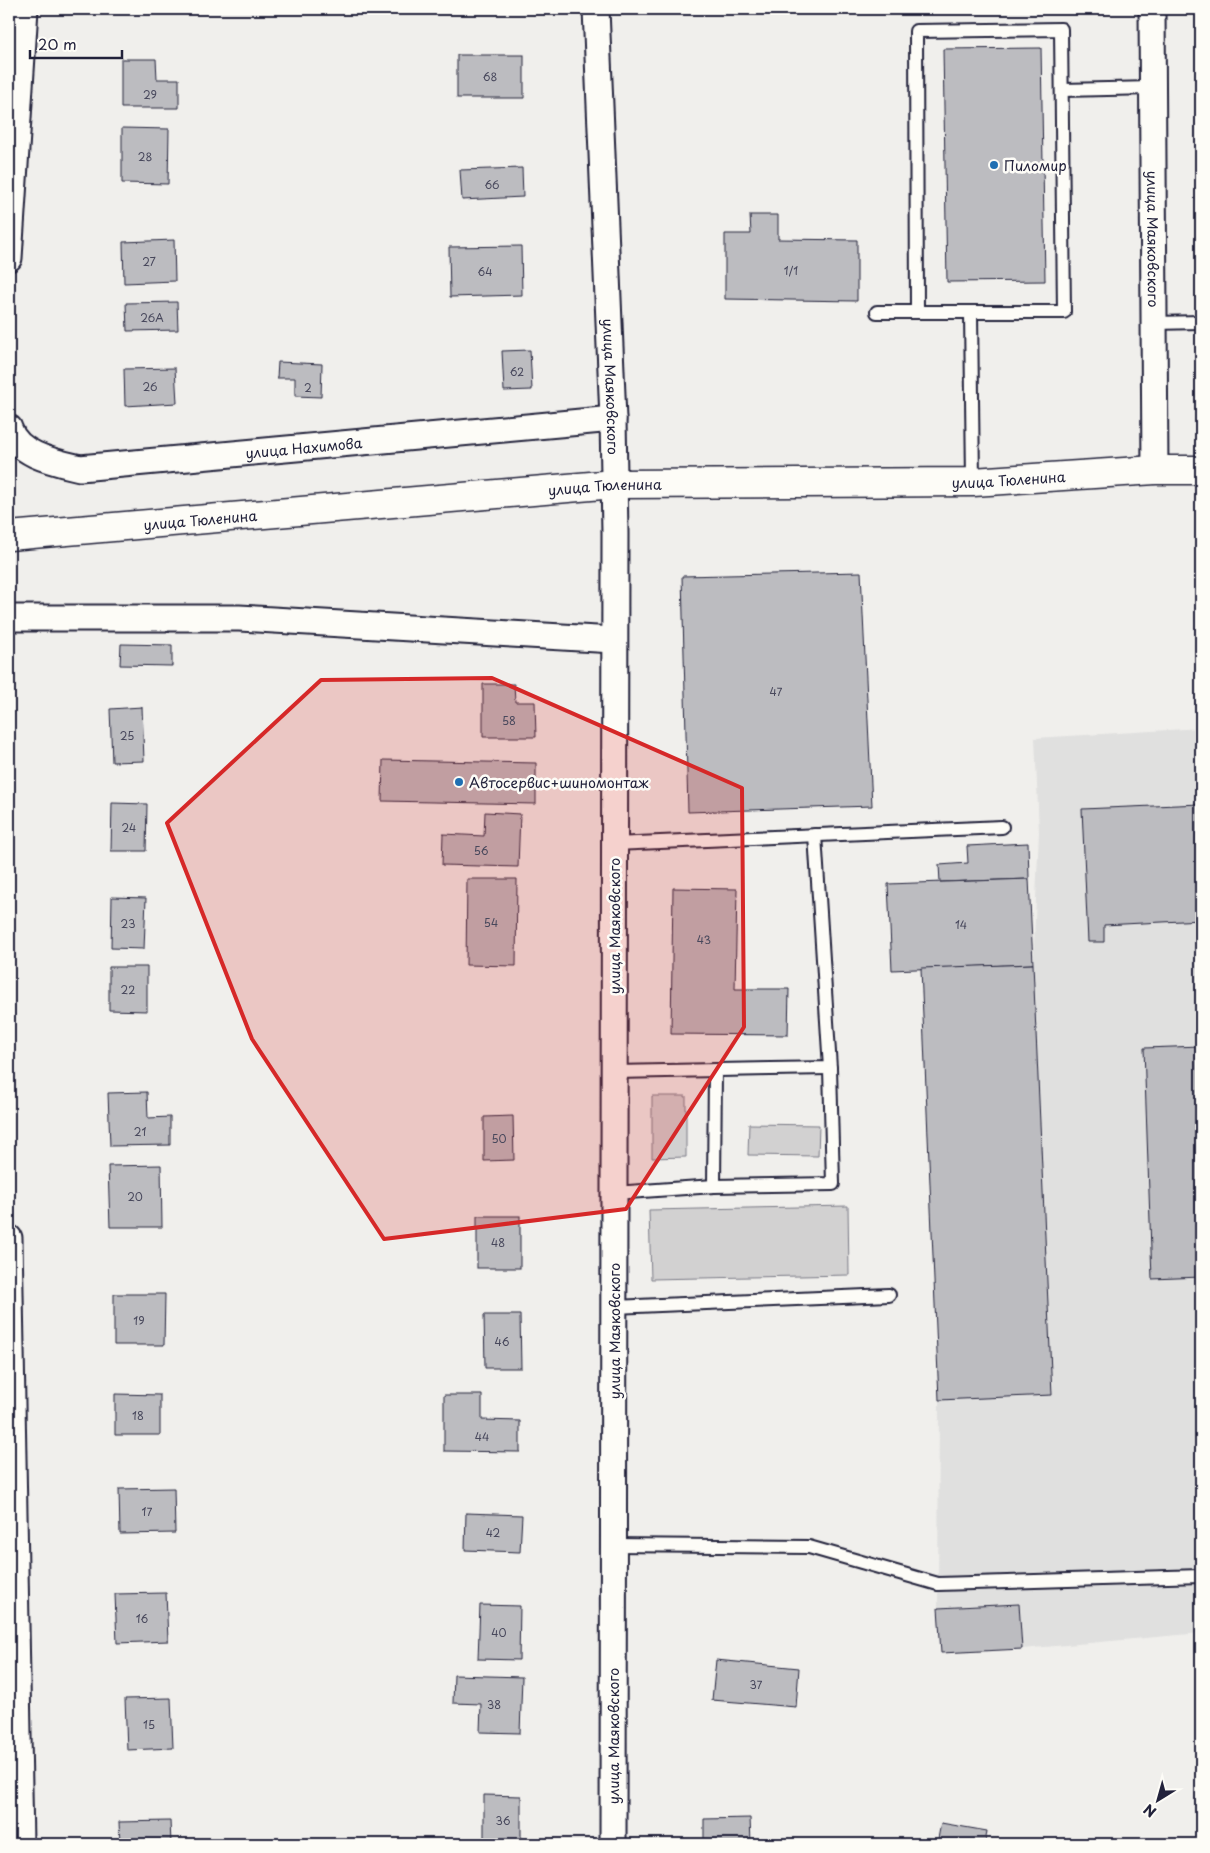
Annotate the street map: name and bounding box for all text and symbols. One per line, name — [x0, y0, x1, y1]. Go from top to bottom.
scale bar — [30, 28, 122, 60]
text: 20 m — [38, 32, 77, 55]
house number: 68 — [483, 68, 497, 85]
house number: 29 — [143, 86, 157, 103]
house number: 28 — [138, 148, 152, 165]
place label: Пиломир — [1004, 155, 1067, 176]
marker: Пиломир — [988, 159, 1000, 171]
street label: улица Маяковского — [1143, 171, 1164, 307]
house number: 66 — [484, 176, 500, 193]
house number: 27 — [142, 253, 156, 270]
house number: 1/1 — [784, 262, 798, 279]
house number: 64 — [478, 263, 492, 280]
house number: 26А — [140, 309, 164, 326]
street label: улица Маяковского — [598, 318, 624, 455]
house number: 62 — [510, 363, 524, 380]
house number: 26 — [142, 378, 158, 395]
house number: 2 — [304, 379, 312, 396]
street label: улица Нахимова — [244, 432, 363, 463]
street label: улица Тюленина — [952, 465, 1066, 493]
street label: улица Тюленина — [547, 473, 662, 500]
street label: улица Тюленина — [143, 504, 258, 535]
house number: 47 — [770, 683, 783, 700]
house number: 58 — [502, 712, 516, 729]
house number: 25 — [120, 727, 134, 744]
place label: Автосервис+шиномонтаж — [469, 772, 649, 793]
marker: Автосервис+шиномонтаж — [453, 776, 465, 788]
house number: 24 — [122, 819, 136, 836]
house number: 56 — [474, 842, 489, 859]
street label: улица Маяковского — [604, 858, 625, 994]
house number: 54 — [484, 914, 498, 931]
house number: 23 — [121, 915, 135, 932]
house number: 14 — [955, 916, 967, 933]
house number: 43 — [697, 931, 711, 948]
house number: 22 — [121, 981, 135, 998]
house number: 21 — [134, 1123, 146, 1140]
house number: 50 — [491, 1130, 507, 1147]
house number: 20 — [127, 1188, 143, 1205]
house number: 48 — [491, 1234, 505, 1251]
street label: улица Маяковского — [604, 1263, 625, 1399]
house number: 19 — [133, 1312, 145, 1329]
house number: 46 — [495, 1333, 510, 1350]
house number: 18 — [132, 1407, 144, 1424]
house number: 44 — [475, 1428, 489, 1445]
house number: 17 — [142, 1503, 153, 1520]
house number: 42 — [486, 1524, 501, 1541]
house number: 16 — [136, 1610, 149, 1627]
house number: 40 — [491, 1624, 507, 1641]
street label: улица Маяковского — [603, 1668, 624, 1804]
house number: 37 — [750, 1676, 763, 1693]
house number: 38 — [487, 1696, 501, 1713]
house number: 15 — [143, 1716, 155, 1733]
north arrow — [1132, 1776, 1182, 1826]
text: N — [1139, 1799, 1161, 1823]
house number: 36 — [496, 1812, 511, 1829]

